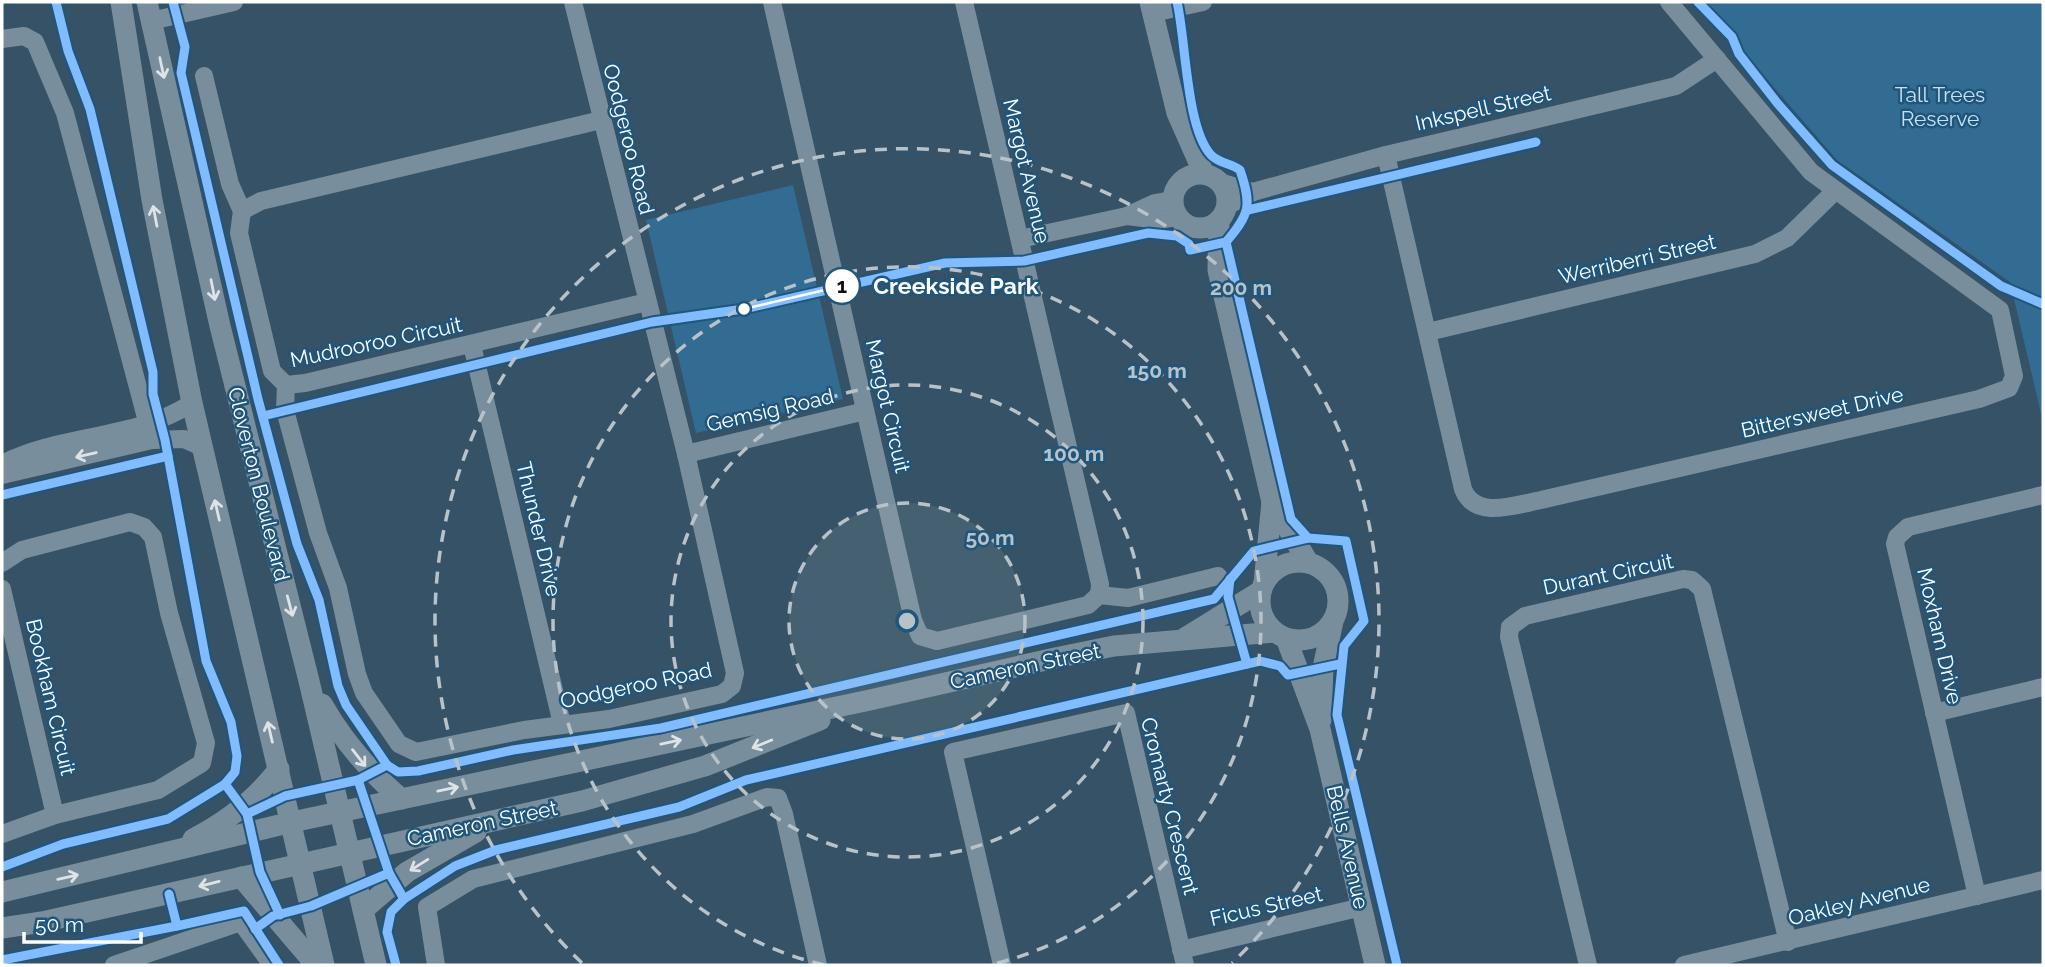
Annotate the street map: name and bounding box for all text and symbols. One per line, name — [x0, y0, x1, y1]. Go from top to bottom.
one-way arrow — [155, 56, 169, 79]
street label: Oodgeroo Road — [598, 61, 660, 217]
street label: Inkspell Street — [1413, 80, 1553, 136]
park label: Tall Trees Reserve — [1895, 82, 1985, 131]
street label: Margot Avenue — [998, 96, 1056, 246]
one-way arrow — [148, 205, 162, 228]
street label: Werriberri Street — [1556, 229, 1718, 289]
callout: Creekside Park — [825, 264, 1053, 308]
text: Creekside Park — [873, 272, 1039, 299]
text: 1 — [837, 273, 847, 298]
text: 200 m — [1210, 275, 1272, 300]
one-way arrow — [206, 278, 220, 301]
street label: Mudrooroo Circuit — [288, 312, 464, 372]
street label: Margot Circuit — [861, 337, 915, 475]
text: 150 m — [1127, 358, 1187, 383]
street label: Bittersweet Drive — [1738, 381, 1906, 443]
street label: Gemsig Road — [704, 383, 836, 437]
street label: Cloverton Boulevard — [223, 384, 295, 584]
text: 100 m — [1044, 441, 1104, 466]
one-way arrow — [75, 449, 98, 463]
street label: Thunder Drive — [511, 459, 567, 599]
one-way arrow — [210, 500, 223, 522]
text: 50 m — [965, 525, 1015, 550]
street label: Durant Circuit — [1541, 548, 1675, 600]
street label: Moxham Drive — [1912, 565, 1968, 707]
one-way arrow — [284, 594, 297, 617]
centre of rings — [895, 609, 919, 633]
street label: Bookham Circuit — [21, 616, 81, 778]
street label: Cameron Street — [948, 638, 1102, 694]
street label: Oodgeroo Road — [558, 657, 714, 713]
street label: Cromarty Crescent — [1136, 715, 1204, 897]
one-way arrow — [263, 721, 276, 744]
one-way arrow — [659, 735, 682, 749]
one-way arrow — [751, 738, 773, 751]
one-way arrow — [352, 748, 367, 767]
one-way arrow — [436, 782, 459, 796]
street label: Bells Avenue — [1322, 783, 1374, 911]
street label: Cameron Street — [405, 795, 559, 851]
one-way arrow — [409, 858, 429, 872]
one-way arrow — [56, 869, 79, 883]
street label: Oakley Avenue — [1786, 871, 1932, 931]
one-way arrow — [199, 879, 221, 892]
street label: Ficus Street — [1207, 881, 1325, 931]
scale bar — [24, 900, 142, 944]
text: 50 m — [35, 912, 84, 937]

